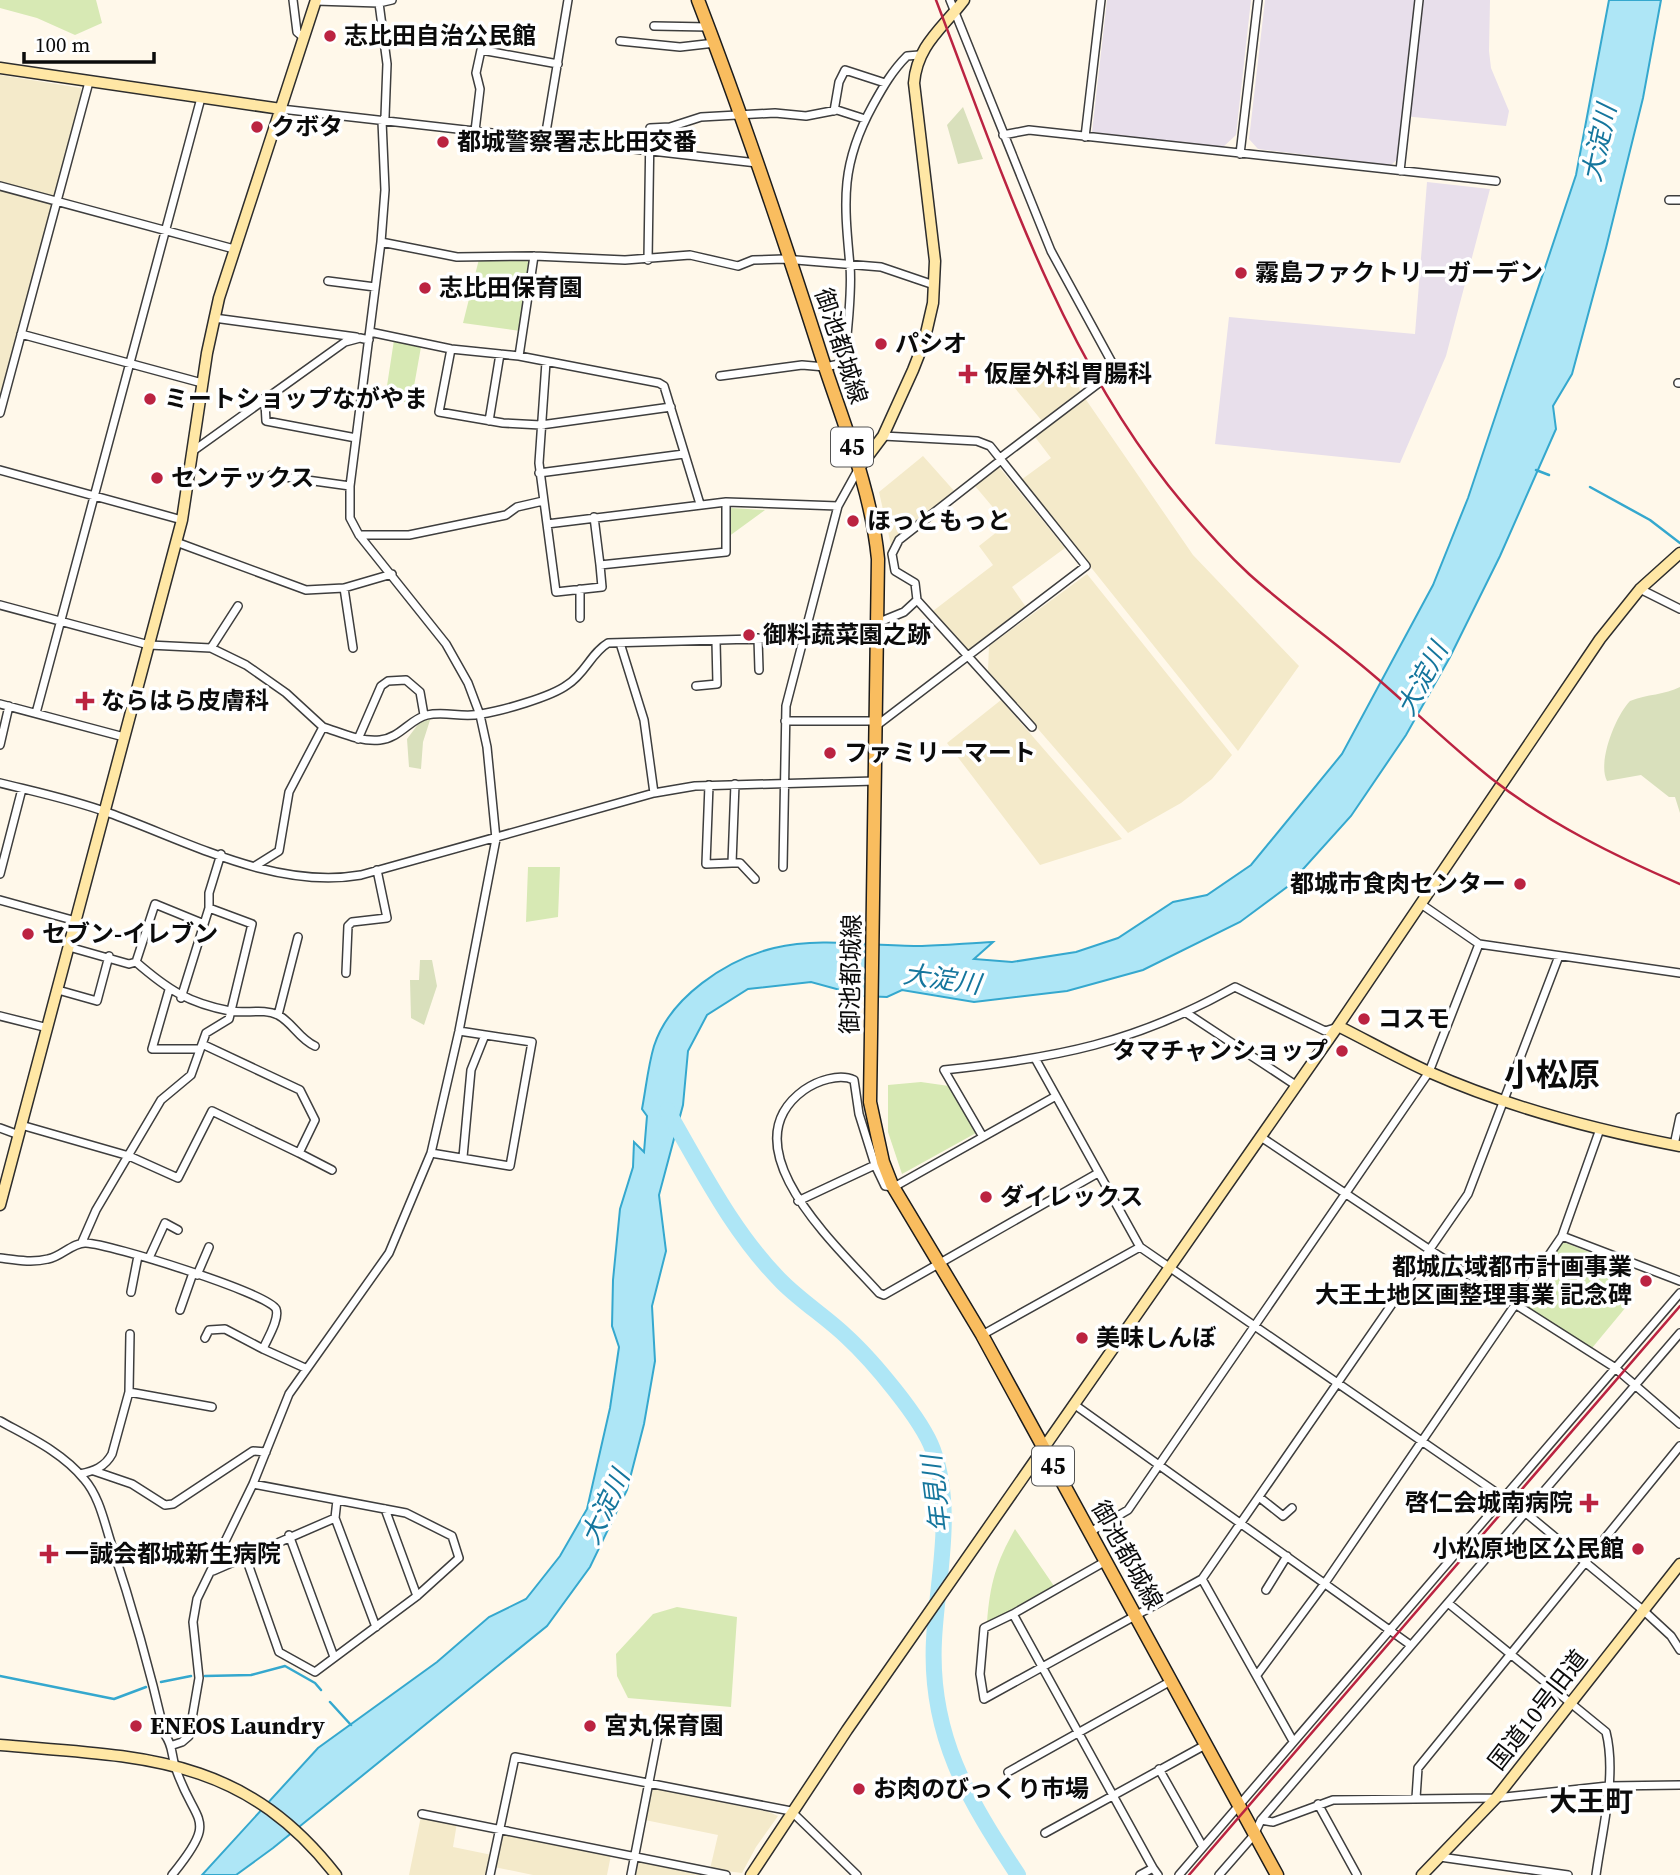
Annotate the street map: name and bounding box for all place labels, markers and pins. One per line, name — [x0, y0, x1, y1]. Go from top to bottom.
place label: 志比田自治公民館 — [344, 19, 536, 52]
marker: 志比田自治公民館 — [322, 28, 338, 44]
place label: クボタ — [271, 110, 343, 143]
marker: クボタ — [249, 119, 265, 135]
place label: 都城警察署志比田交番 — [457, 125, 697, 158]
marker: 都城警察署志比田交番 — [435, 134, 451, 150]
place label: 霧島ファクトリーガーデン — [1255, 256, 1543, 289]
marker: 霧島ファクトリーガーデン — [1233, 265, 1249, 281]
place label: 志比田保育園 — [439, 271, 583, 304]
marker: 志比田保育園 — [417, 280, 433, 296]
place label: パシオ — [895, 327, 967, 360]
marker: パシオ — [873, 336, 889, 352]
place label: 仮屋外科胃腸科 — [984, 357, 1152, 390]
marker: 仮屋外科胃腸科 — [958, 364, 978, 384]
place label: ミートショップながやま — [164, 382, 428, 415]
marker: ミートショップながやま — [142, 391, 158, 407]
place label: センテックス — [171, 461, 314, 494]
marker: センテックス — [149, 470, 165, 486]
place label: ほっともっと — [867, 504, 1011, 537]
marker: ほっともっと — [845, 513, 861, 529]
place label: 御料蔬菜園之跡 — [763, 618, 931, 651]
marker: 御料蔬菜園之跡 — [741, 627, 757, 643]
place label: ならはら皮膚科 — [101, 684, 269, 717]
marker: ならはら皮膚科 — [75, 691, 95, 711]
place label: ファミリーマート — [844, 736, 1036, 769]
marker: ファミリーマート — [822, 745, 838, 761]
place label: 都城市食肉センター — [1290, 867, 1506, 900]
marker: 都城市食肉センター — [1512, 876, 1528, 892]
place label: セブン-イレブン — [42, 917, 218, 950]
marker: セブン-イレブン — [20, 926, 36, 942]
place label: コスモ — [1378, 1002, 1450, 1035]
marker: コスモ — [1356, 1011, 1372, 1027]
place label: タマチャンショップ — [1112, 1034, 1328, 1067]
marker: タマチャンショップ — [1334, 1043, 1350, 1059]
place label: ダイレックス — [1000, 1180, 1143, 1213]
marker: ダイレックス — [978, 1189, 994, 1205]
place label: 都城広域都市計画事業 大王土地区画整理事業 記念碑 — [1315, 1250, 1632, 1311]
marker: 都城広域都市計画事業 大王土地区画整理事業 記念碑 — [1638, 1273, 1654, 1289]
place label: 美味しんぼ — [1096, 1321, 1217, 1354]
marker: 美味しんぼ — [1074, 1330, 1090, 1346]
place label: 啓仁会城南病院 — [1405, 1486, 1573, 1519]
marker: 啓仁会城南病院 — [1579, 1493, 1599, 1513]
place label: 小松原地区公民館 — [1432, 1532, 1624, 1565]
place label: 一誠会都城新生病院 — [65, 1537, 281, 1570]
marker: 小松原地区公民館 — [1630, 1541, 1646, 1557]
marker: 一誠会都城新生病院 — [39, 1544, 59, 1564]
place label: ENEOS Laundry — [150, 1709, 325, 1742]
place label: 宮丸保育園 — [604, 1709, 724, 1742]
marker: ENEOS Laundry — [128, 1718, 144, 1734]
marker: 宮丸保育園 — [582, 1718, 598, 1734]
place label: お肉のびっくり市場 — [873, 1772, 1089, 1805]
marker: お肉のびっくり市場 — [851, 1781, 867, 1797]

